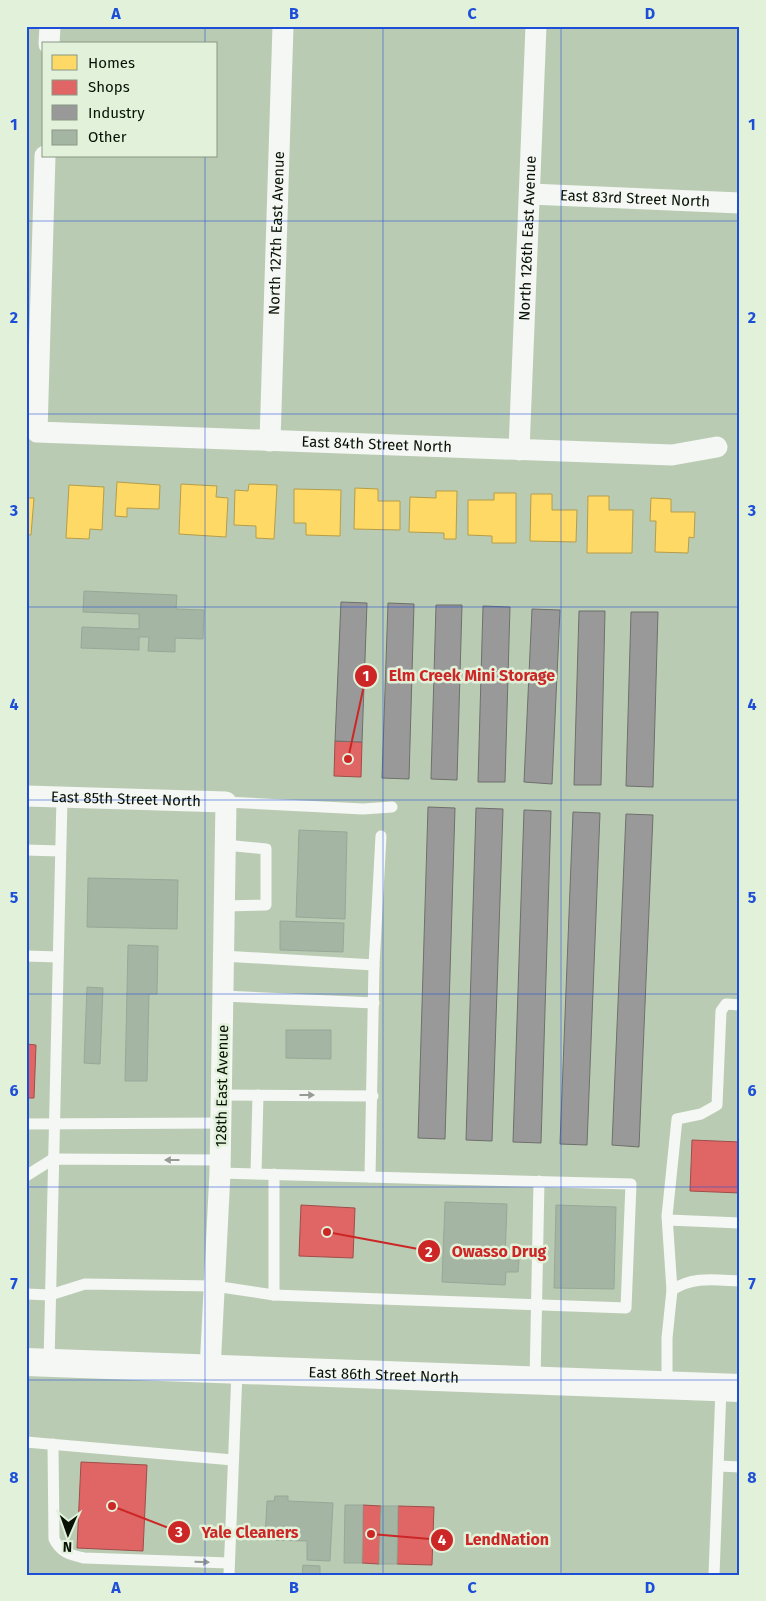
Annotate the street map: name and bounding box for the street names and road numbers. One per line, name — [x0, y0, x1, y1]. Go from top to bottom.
street label: North 127th East Avenue — [265, 151, 288, 315]
street label: North 126th East Avenue — [515, 155, 540, 321]
street label: East 83rd Street North — [560, 186, 710, 211]
street label: East 84th Street North — [301, 433, 452, 456]
street label: East 85th Street North — [51, 788, 201, 810]
street label: 128th East Avenue — [212, 1025, 232, 1147]
street label: East 86th Street North — [308, 1363, 459, 1387]

